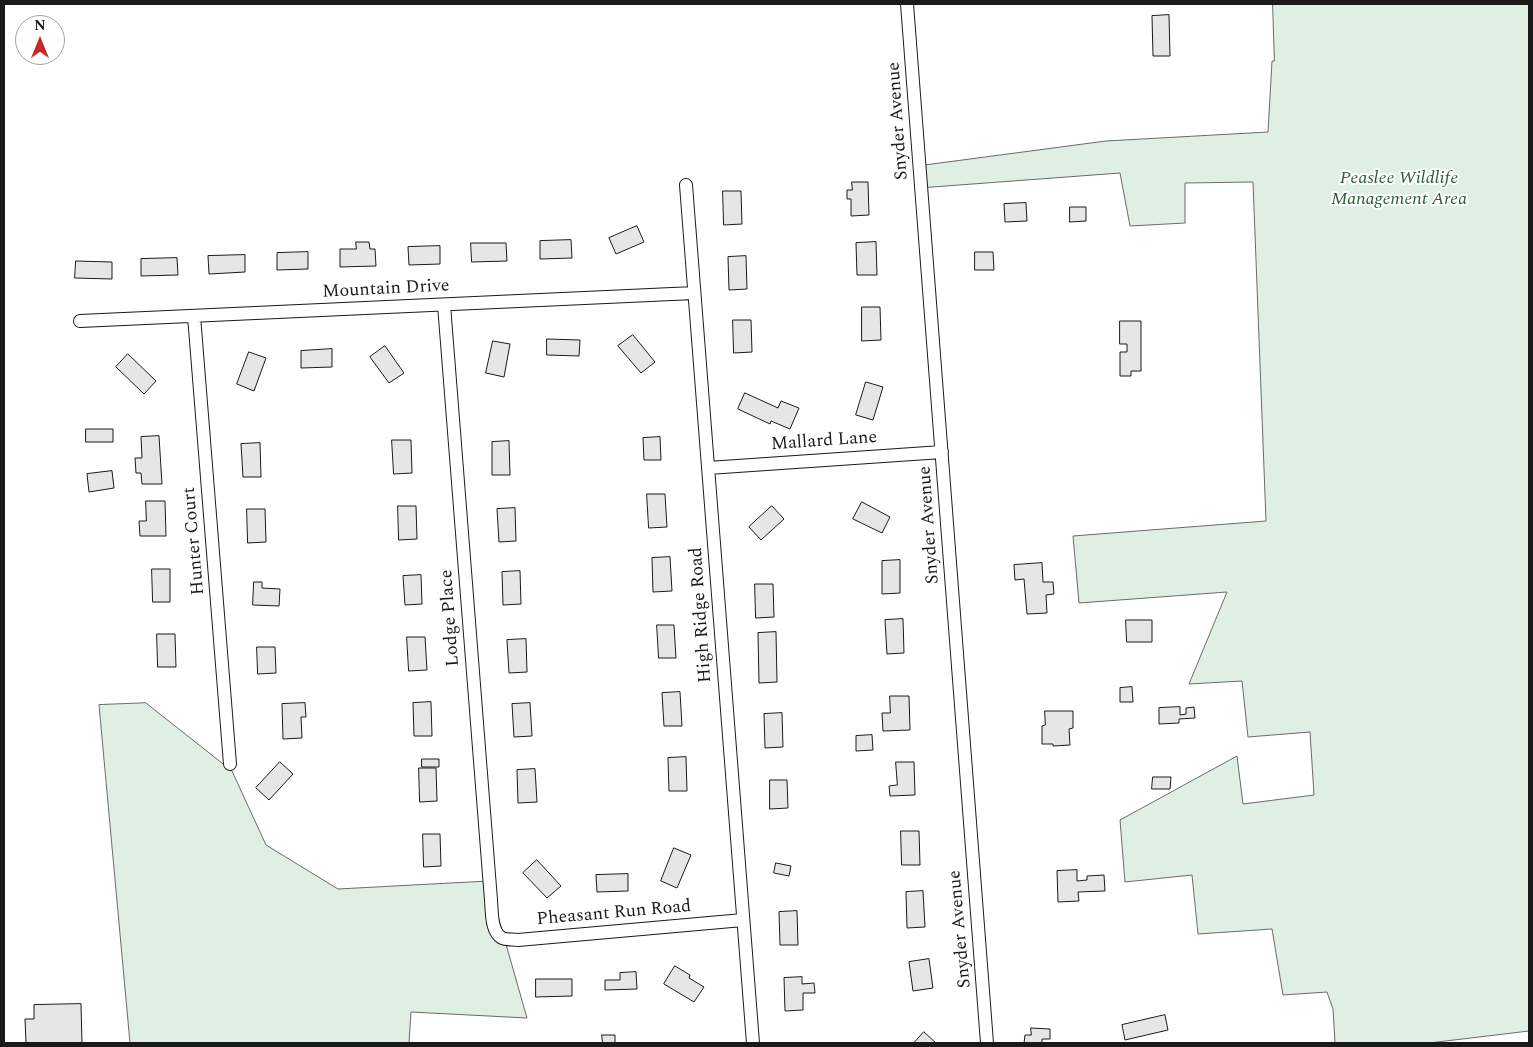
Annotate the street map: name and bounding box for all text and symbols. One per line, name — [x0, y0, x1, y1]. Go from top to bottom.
north arrow — [15, 15, 65, 65]
text: N — [34, 15, 46, 36]
street label: Snyder Avenue — [884, 61, 914, 181]
park label: Peaslee Wildlife Management Area — [1331, 168, 1467, 210]
street label: Mountain Drive — [322, 276, 450, 304]
street label: Mallard Lane — [770, 428, 878, 456]
street label: Snyder Avenue — [915, 465, 945, 585]
street label: Hunter Court — [180, 486, 210, 596]
street label: High Ridge Road — [686, 546, 718, 684]
street label: Lodge Place — [437, 569, 465, 667]
street label: Snyder Avenue — [945, 869, 977, 989]
street label: Pheasant Run Road — [536, 896, 692, 932]

